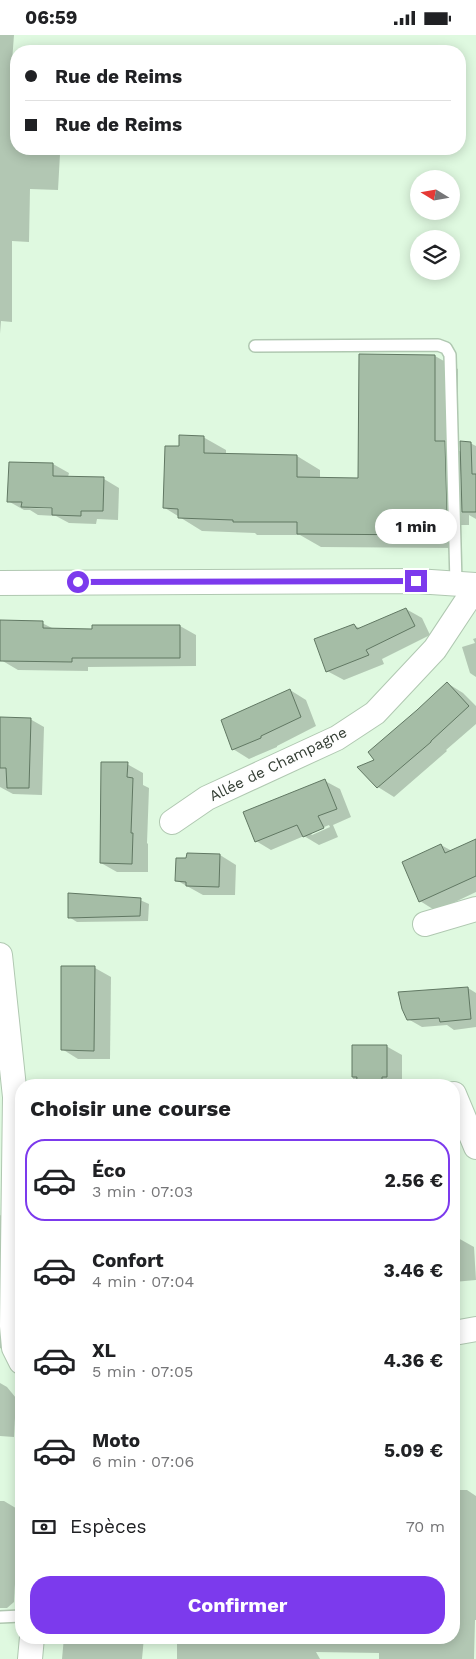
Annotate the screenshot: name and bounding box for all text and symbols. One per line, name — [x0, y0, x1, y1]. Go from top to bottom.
text: 06:59 — [25, 6, 77, 29]
text: Rue de Reims — [55, 65, 182, 88]
text: Rue de Reims — [55, 113, 182, 136]
north arrow — [410, 170, 460, 220]
map controls — [410, 170, 460, 280]
button: layers — [410, 230, 460, 280]
callout: 1 min — [375, 509, 457, 543]
text: 1 min — [395, 517, 437, 536]
route end — [405, 570, 427, 592]
route start — [67, 571, 89, 593]
street label: Allée de Champagne — [206, 723, 350, 805]
text: Choisir une course — [30, 1096, 231, 1121]
icon: car — [32, 1158, 77, 1203]
text: Éco — [92, 1159, 126, 1182]
text: 2.56 € — [385, 1169, 443, 1192]
text: 3 min · 07:03 — [92, 1182, 193, 1201]
icon: car — [32, 1248, 77, 1293]
text: Confort — [92, 1249, 163, 1272]
text: 3.46 € — [384, 1259, 443, 1282]
text: 4 min · 07:04 — [92, 1272, 194, 1291]
icon: car — [32, 1338, 77, 1383]
text: XL — [92, 1339, 116, 1362]
text: 4.36 € — [384, 1349, 443, 1372]
text: 5 min · 07:05 — [92, 1362, 193, 1381]
icon: car — [32, 1428, 77, 1473]
text: Moto — [92, 1429, 140, 1452]
text: 5.09 € — [384, 1439, 443, 1462]
text: 6 min · 07:06 — [92, 1452, 194, 1471]
icon: cash — [30, 1513, 58, 1541]
text: Espèces — [70, 1515, 147, 1538]
text: 70 m — [406, 1517, 445, 1536]
button: Confirmer — [30, 1576, 445, 1634]

